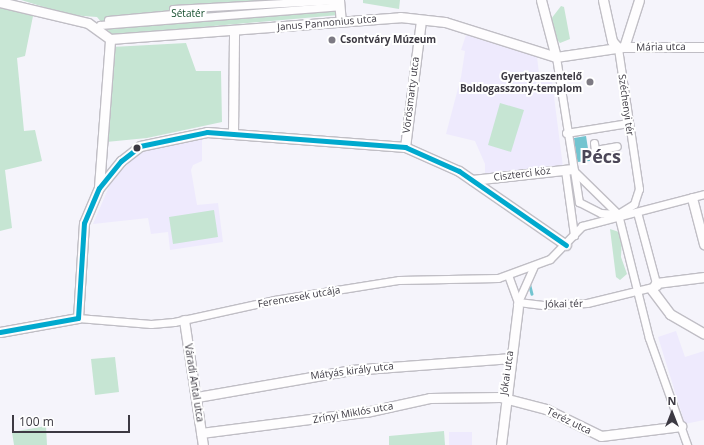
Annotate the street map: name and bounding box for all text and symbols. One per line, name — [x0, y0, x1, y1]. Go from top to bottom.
park label: Sétatér — [171, 8, 205, 20]
street label: Janus Pannonius utca — [277, 13, 377, 33]
place label: Csontváry Múzeum — [340, 34, 436, 46]
marker: Csontváry Múzeum — [327, 35, 337, 45]
street label: Mária utca — [636, 41, 686, 53]
street label: Vörösmarty utca — [400, 56, 422, 134]
place label: Gyertyaszentelő Boldogasszony-templom — [460, 70, 582, 94]
street label: Széchenyi tér — [616, 74, 636, 136]
marker: Gyertyaszentelő Boldogasszony-templom — [585, 77, 595, 87]
unlabelled marker — [132, 143, 142, 153]
district label: Pécs — [581, 145, 621, 167]
street label: Ciszterci köz — [493, 165, 551, 183]
street label: Ferencesek utcája — [257, 284, 341, 310]
street label: Jókai tér — [545, 298, 583, 310]
street label: Váradi Antal utca — [182, 343, 206, 423]
street label: Jókai utca — [498, 350, 516, 396]
street label: Mátyás király utca — [310, 360, 394, 382]
north arrow — [652, 393, 692, 433]
text: N — [668, 393, 676, 408]
street label: Zrínyi Miklós utca — [312, 400, 394, 426]
street label: Teréz utca — [545, 405, 593, 437]
scale bar — [14, 407, 132, 433]
text: 100 m — [19, 413, 54, 430]

